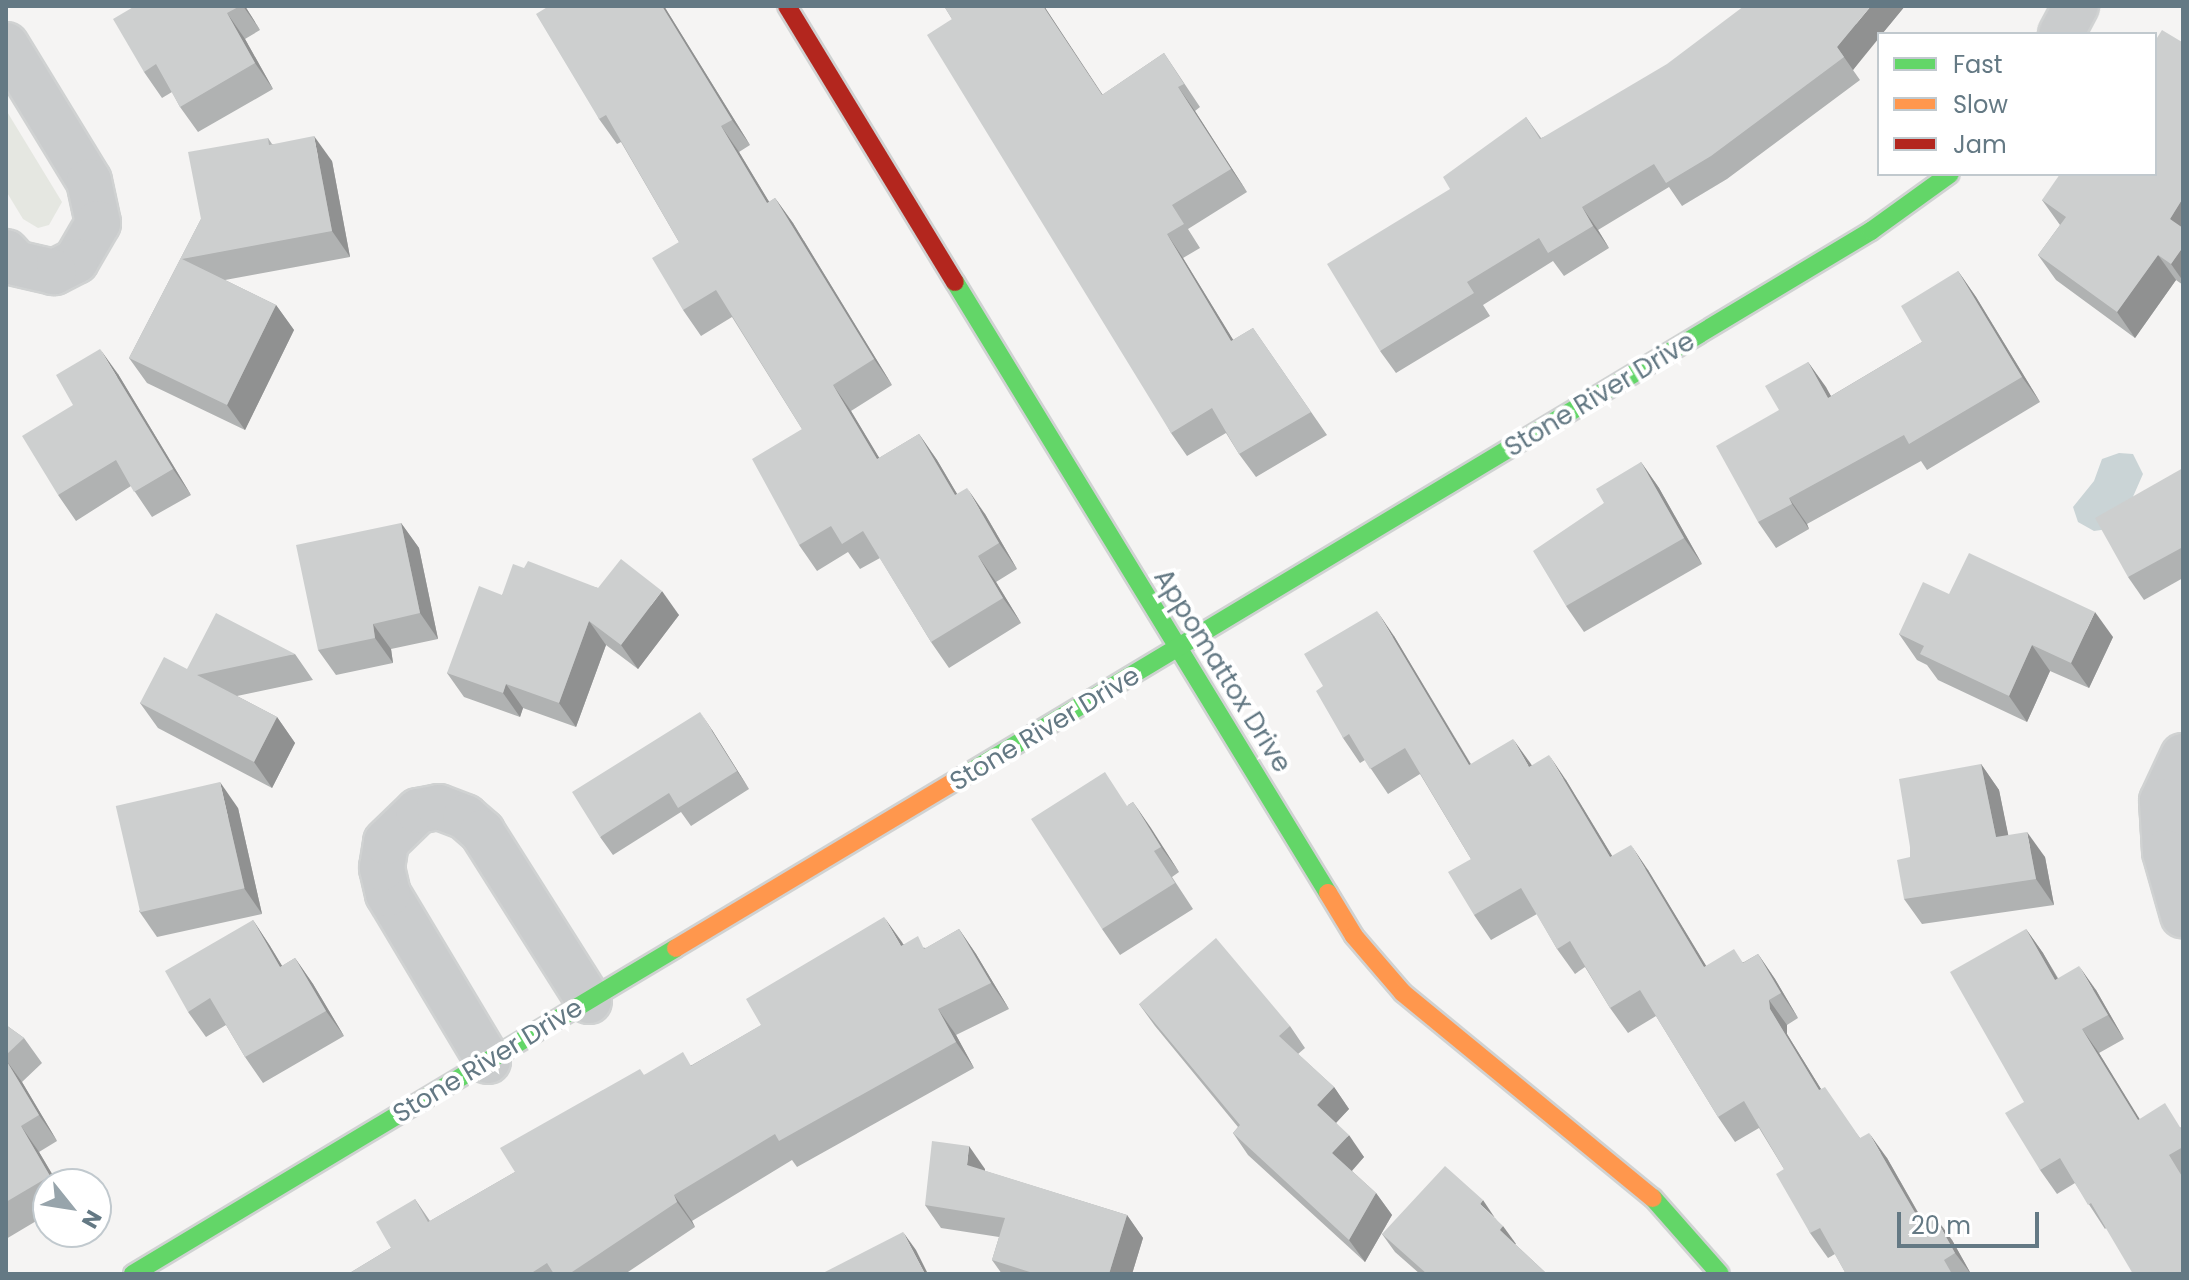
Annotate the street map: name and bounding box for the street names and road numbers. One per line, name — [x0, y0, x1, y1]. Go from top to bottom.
street label: Stone River Drive — [1499, 326, 1701, 464]
street label: Appomattox Drive — [1147, 564, 1297, 778]
street label: Stone River Drive — [944, 660, 1146, 798]
street label: Stone River Drive — [387, 992, 589, 1130]

